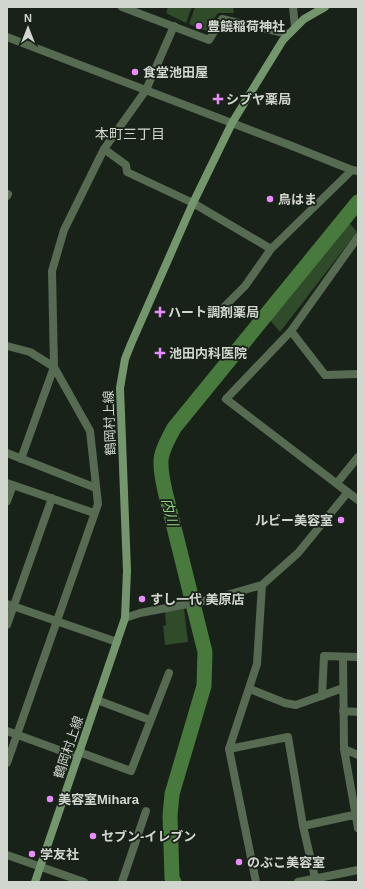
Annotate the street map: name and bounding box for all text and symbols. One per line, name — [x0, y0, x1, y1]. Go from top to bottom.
north arrow — [8, 8, 48, 48]
text: N — [24, 12, 32, 24]
place label: 豊饒稲荷神社 — [207, 19, 285, 34]
marker: 豊饒稲荷神社 — [194, 21, 204, 31]
place label: 食堂池田屋 — [143, 65, 208, 80]
marker: 食堂池田屋 — [130, 67, 140, 77]
place label: シブヤ薬局 — [226, 92, 291, 107]
marker: シブヤ薬局 — [213, 94, 223, 104]
district label: 本町三丁目 — [95, 126, 165, 142]
place label: 鳥はま — [278, 192, 317, 207]
marker: 鳥はま — [265, 194, 275, 204]
place label: ハート調剤薬局 — [168, 305, 259, 320]
marker: ハート調剤薬局 — [155, 307, 165, 317]
place label: 池田内科医院 — [169, 346, 247, 361]
marker: 池田内科医院 — [154, 347, 166, 359]
street label: 鶴岡村上線 — [101, 390, 118, 456]
water label: 内川 — [159, 496, 182, 529]
place label: ルビー美容室 — [255, 513, 333, 528]
marker: ルビー美容室 — [336, 515, 346, 525]
place label: すし一代 美原店 — [150, 592, 245, 607]
marker: すし一代 美原店 — [137, 594, 147, 604]
street label: 鶴岡村上線 — [51, 714, 86, 780]
place label: 美容室Mihara — [58, 792, 140, 807]
marker: 美容室Mihara — [45, 794, 55, 804]
place label: セブン-イレブン — [101, 829, 196, 844]
marker: セブン-イレブン — [88, 831, 98, 841]
place label: 学友社 — [40, 847, 79, 862]
marker: 学友社 — [27, 849, 37, 859]
place label: のぶこ美容室 — [247, 855, 325, 870]
marker: のぶこ美容室 — [234, 857, 244, 867]

